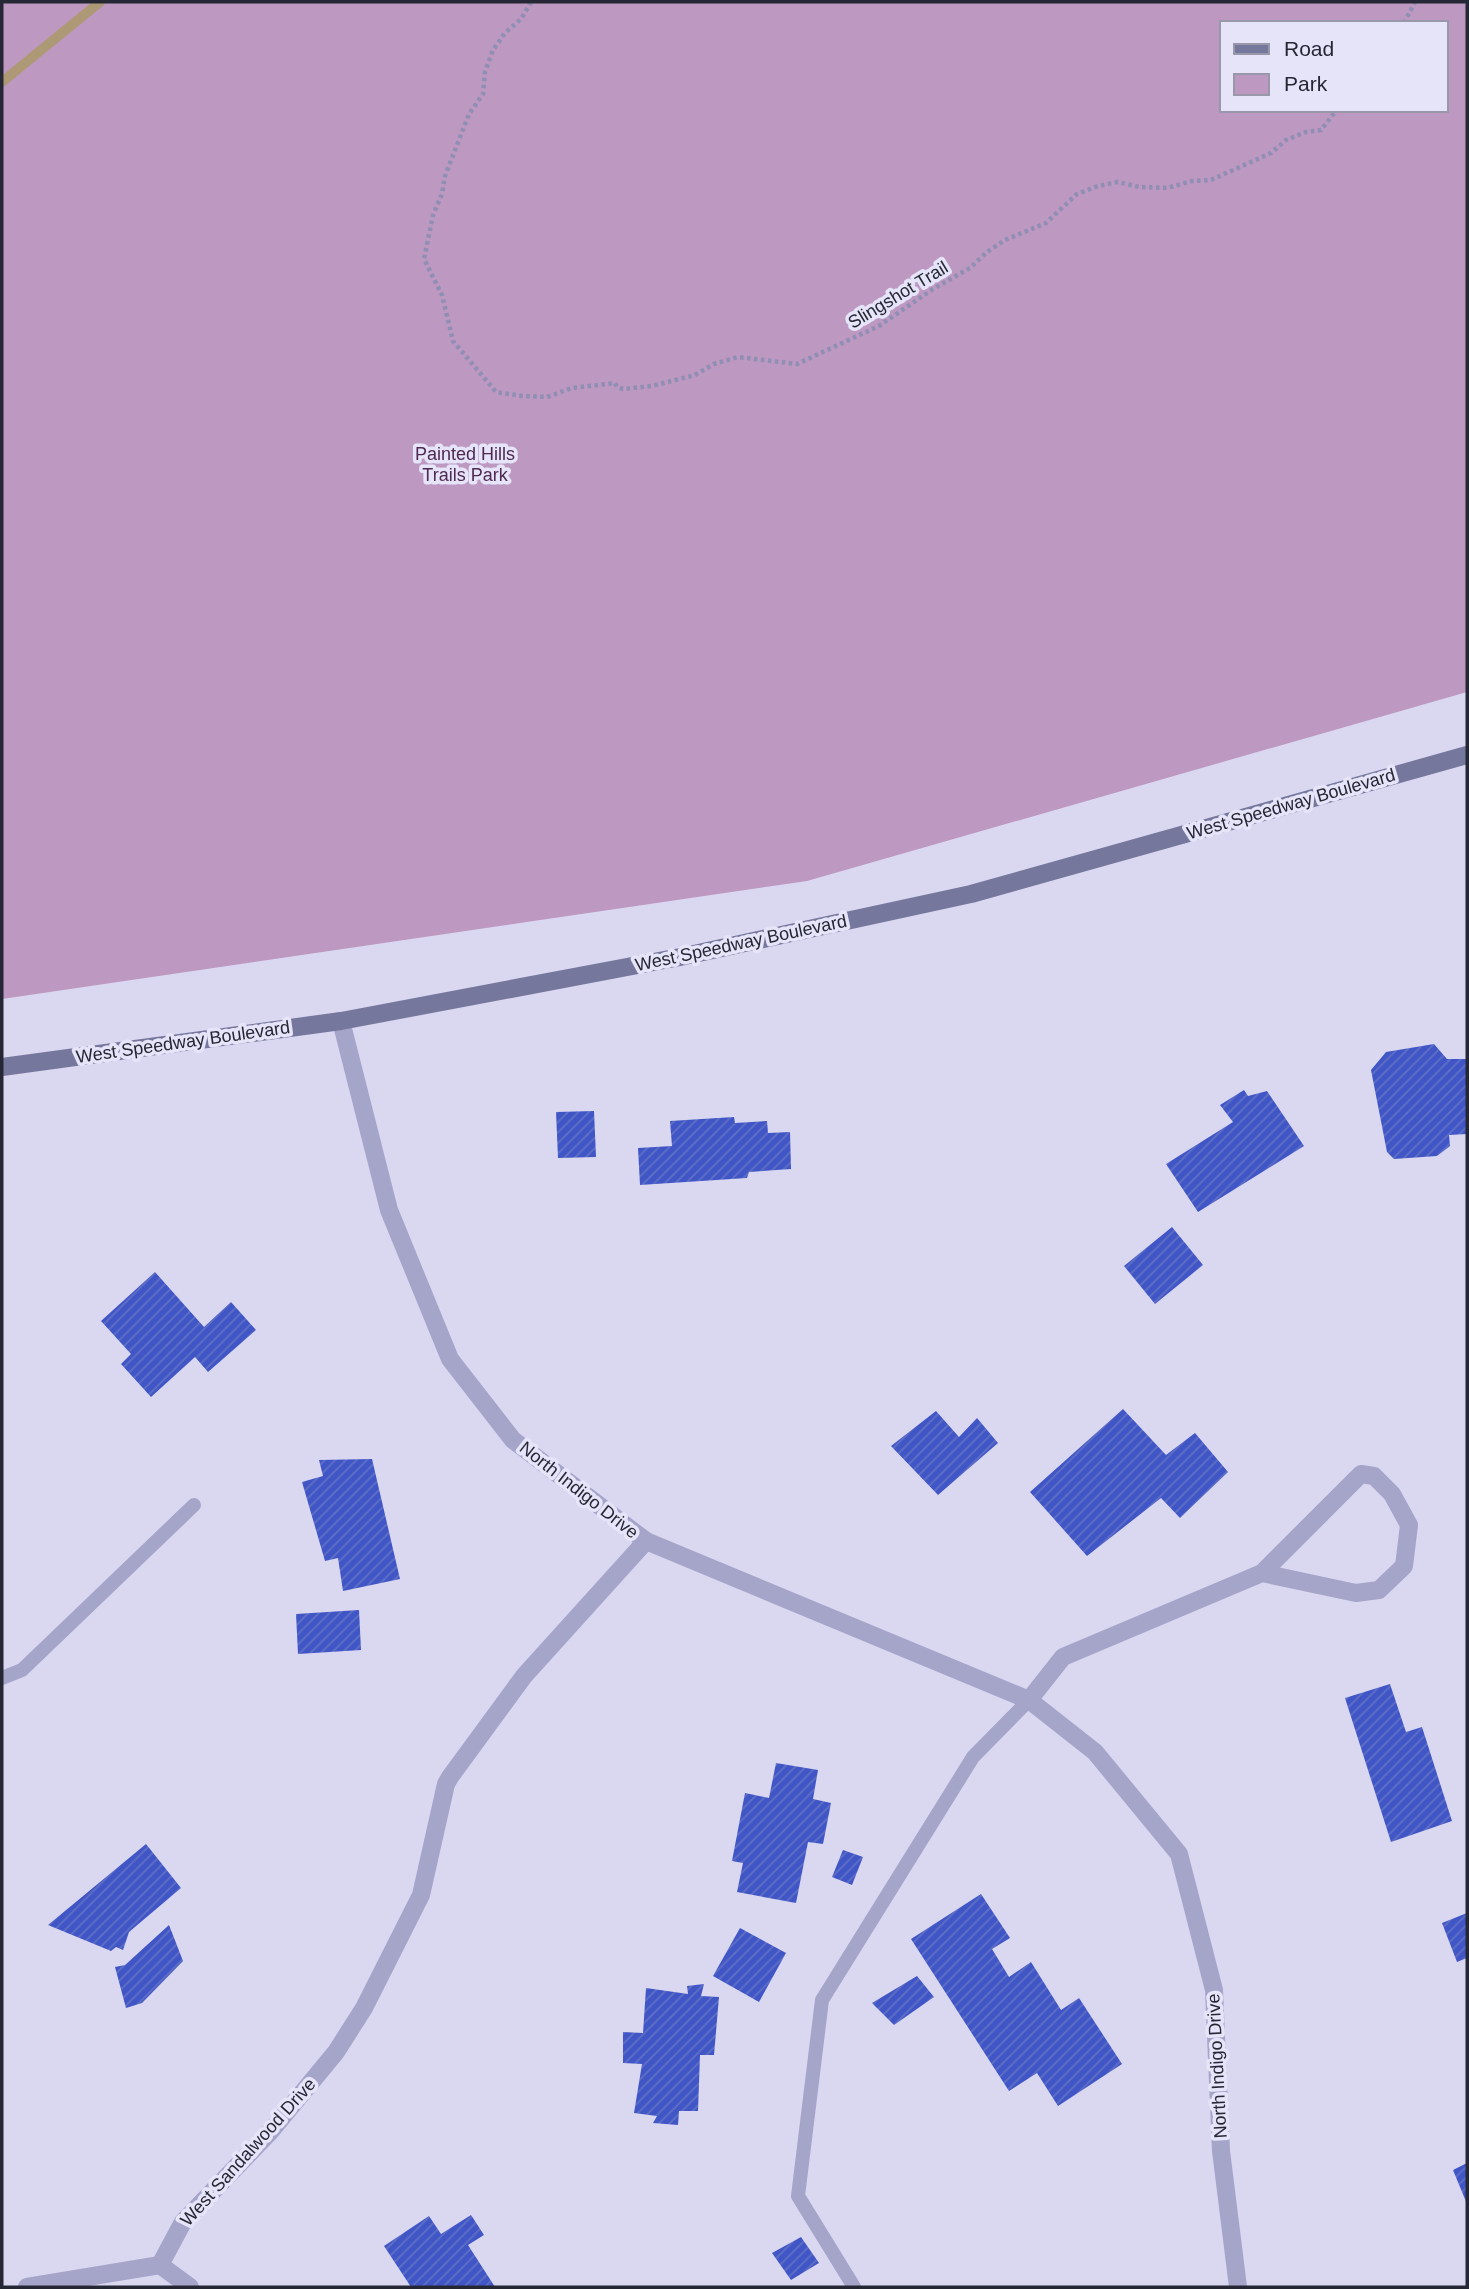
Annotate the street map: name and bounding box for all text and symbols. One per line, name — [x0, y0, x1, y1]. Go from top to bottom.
legend — [1220, 21, 1448, 112]
text: Road — [1284, 37, 1334, 60]
text: Park — [1284, 72, 1328, 95]
street label: Slingshot Trail — [844, 257, 952, 333]
park label: Painted Hills Trails Park — [415, 444, 515, 485]
street label: West Speedway Boulevard — [1185, 765, 1397, 843]
street label: West Speedway Boulevard — [633, 911, 849, 975]
street label: West Speedway Boulevard — [75, 1017, 291, 1067]
street label: North Indigo Drive — [516, 1437, 642, 1543]
street label: North Indigo Drive — [1203, 1993, 1231, 2139]
street label: West Sandalwood Drive — [176, 2074, 320, 2230]

